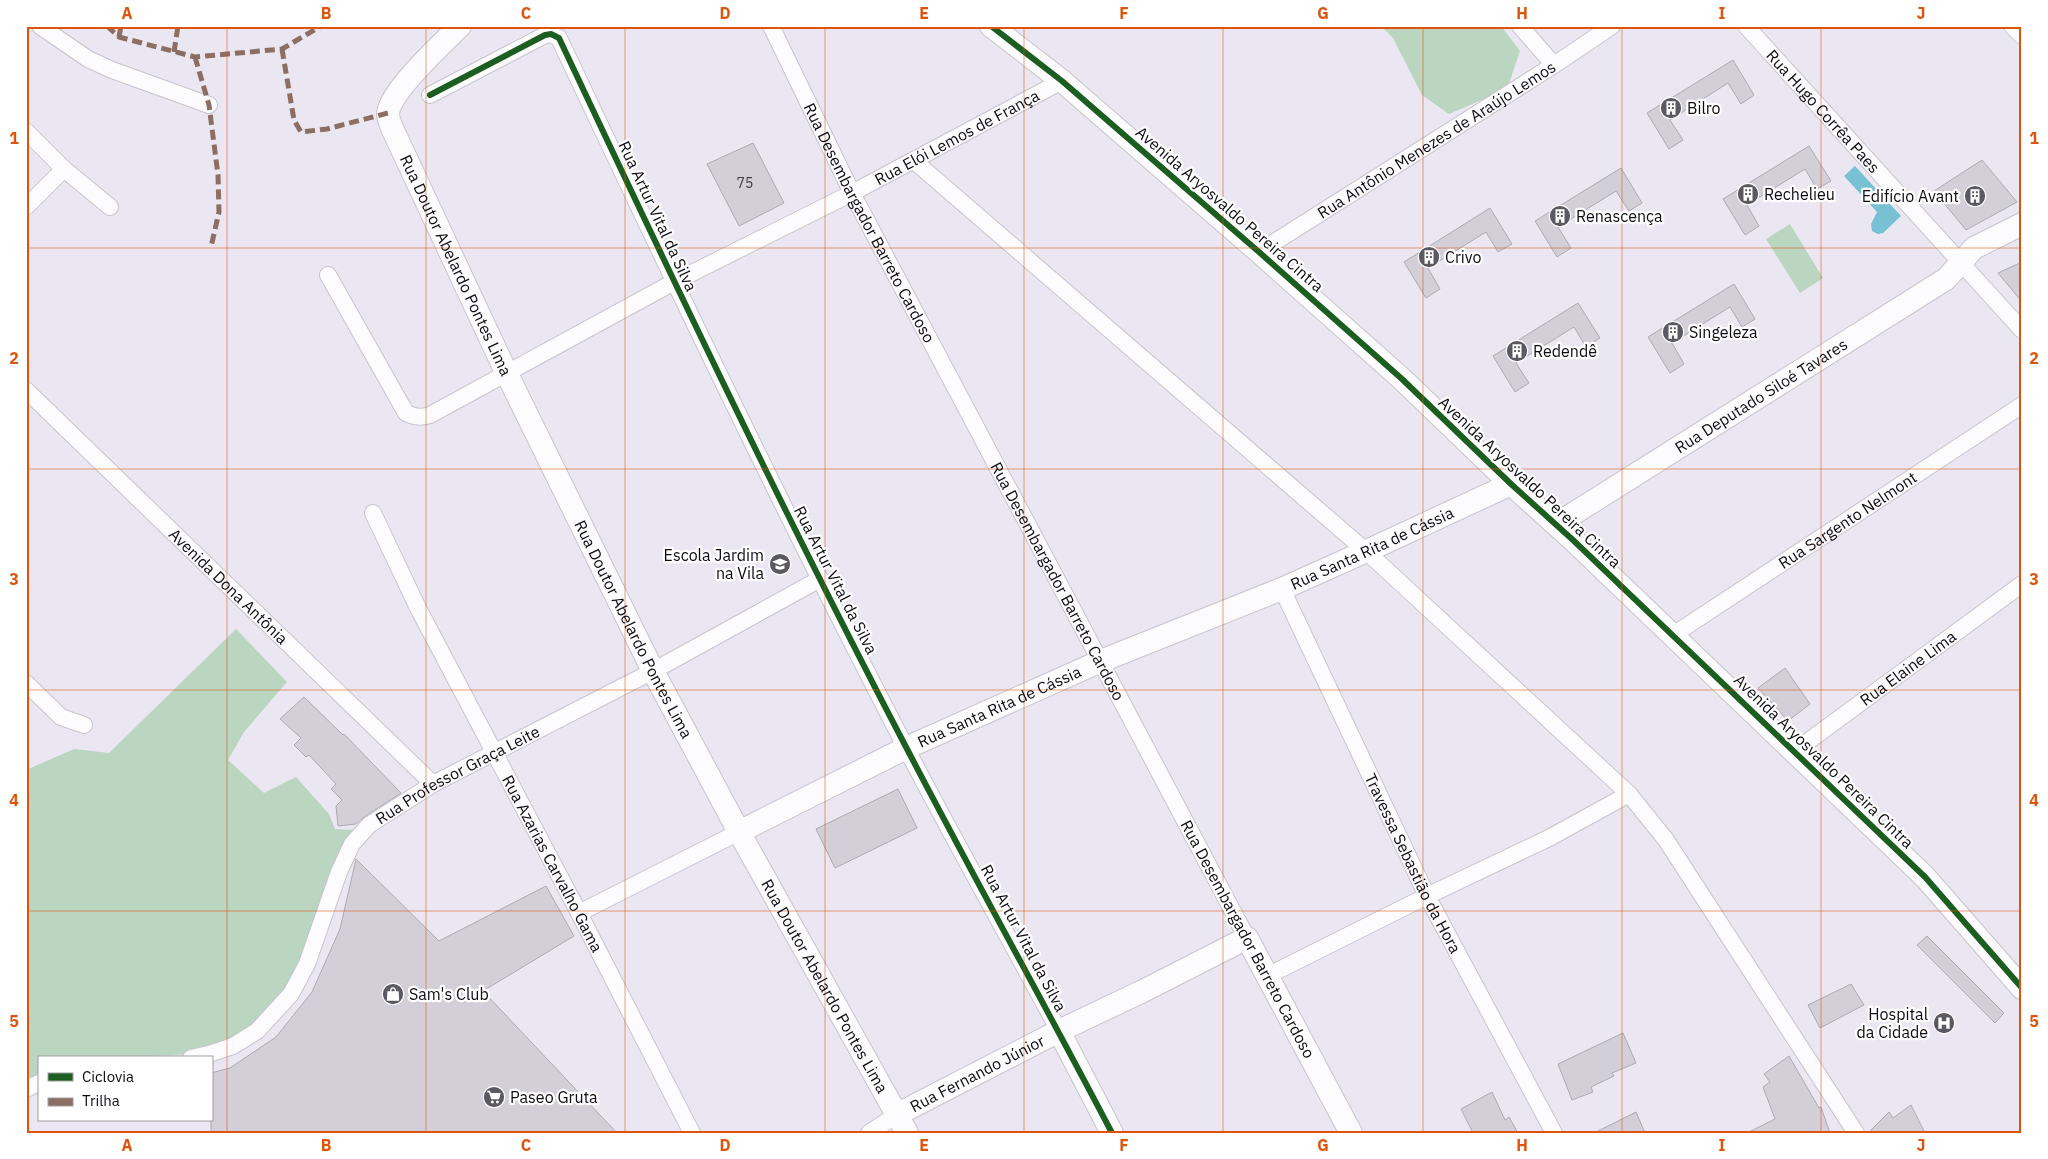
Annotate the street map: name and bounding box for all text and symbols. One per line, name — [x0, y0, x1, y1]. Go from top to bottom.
text: A — [122, 3, 133, 23]
text: B — [321, 3, 332, 23]
text: C — [521, 3, 531, 23]
text: D — [719, 3, 731, 23]
text: E — [919, 3, 929, 23]
text: F — [1119, 3, 1129, 23]
text: G — [1317, 3, 1329, 23]
text: H — [1516, 3, 1528, 23]
text: I — [1719, 3, 1726, 23]
text: J — [1917, 3, 1925, 23]
street label: Rua Hugo Corrêa Paes — [1762, 45, 1884, 177]
street label: Rua Antônio Menezes de Araújo Lemos — [1313, 57, 1559, 223]
street label: Rua Elói Lemos de França — [871, 85, 1043, 189]
building icon: Bilro — [1659, 96, 1683, 120]
place label: Bilro — [1687, 98, 1721, 118]
street label: Rua Desembargador Barreto Cardoso — [800, 99, 940, 346]
street label: Avenida Aryosvaldo Pereira Cintra — [1132, 122, 1328, 296]
text: 1 — [9, 128, 19, 148]
text: 1 — [2029, 128, 2039, 148]
street label: Rua Artur Vital da Silva — [614, 138, 702, 295]
street label: Rua Doutor Abelardo Pontes Lima — [396, 151, 516, 379]
house number: 75 — [737, 174, 753, 192]
building icon: Rechelieu — [1736, 182, 1760, 206]
place label: Rechelieu — [1764, 184, 1835, 204]
building icon: Edifício Avant — [1963, 184, 1987, 208]
place label: Edifício Avant — [1862, 186, 1959, 206]
building icon: Renascença — [1548, 204, 1572, 228]
place label: Renascença — [1576, 206, 1663, 226]
building icon: Crivo — [1417, 245, 1441, 269]
place label: Crivo — [1445, 247, 1482, 267]
building icon: Singeleza — [1661, 320, 1685, 344]
place label: Singeleza — [1689, 322, 1758, 342]
street label: Rua Deputado Siloé Tavares — [1671, 334, 1851, 457]
building icon: Redendê — [1505, 339, 1529, 363]
place label: Redendê — [1533, 341, 1597, 361]
text: 2 — [9, 348, 19, 368]
text: 2 — [2029, 348, 2039, 368]
street label: Avenida Aryosvaldo Pereira Cintra — [1435, 392, 1626, 572]
street label: Rua Desembargador Barreto Cardoso — [986, 459, 1129, 704]
street label: Rua Sargento Nelmont — [1774, 467, 1921, 573]
street label: Rua Santa Rita de Cássia — [1287, 502, 1457, 594]
street label: Rua Artur Vital da Silva — [790, 503, 882, 658]
street label: Rua Doutor Abelardo Pontes Lima — [570, 517, 697, 742]
street label: Avenida Dona Antônia — [165, 524, 293, 649]
place label: Escola Jardim na Vila — [664, 545, 764, 583]
school or university icon: Escola Jardim na Vila — [768, 552, 792, 576]
text: 3 — [9, 569, 19, 589]
text: 3 — [2029, 569, 2039, 589]
street label: Rua Elaine Lima — [1856, 626, 1960, 710]
street label: Rua Santa Rita de Cássia — [914, 661, 1085, 752]
street label: Avenida Aryosvaldo Pereira Cintra — [1730, 670, 1918, 853]
street label: Rua Professor Graça Leite — [372, 721, 543, 828]
street label: Travessa Sebastião da Hora — [1361, 770, 1466, 957]
street label: Rua Azarias Carvalho Gama — [498, 772, 608, 956]
text: 4 — [9, 790, 19, 810]
text: 4 — [2029, 790, 2039, 810]
street label: Rua Desembargador Barreto Cardoso — [1177, 816, 1319, 1062]
street label: Rua Artur Vital da Silva — [977, 861, 1071, 1015]
street label: Rua Doutor Abelardo Pontes Lima — [757, 876, 893, 1097]
shop icon: Sam's Club — [381, 982, 405, 1006]
place label: Sam's Club — [409, 984, 489, 1004]
place label: Hospital da Cidade — [1857, 1004, 1928, 1042]
text: 5 — [9, 1011, 19, 1031]
hospital icon: Hospital da Cidade — [1932, 1011, 1956, 1035]
text: 5 — [2029, 1011, 2039, 1031]
street label: Rua Fernando Júnior — [906, 1030, 1048, 1116]
legend — [38, 1056, 212, 1122]
text: Ciclovia — [82, 1067, 134, 1086]
supermarket icon: Paseo Gruta — [482, 1085, 506, 1109]
place label: Paseo Gruta — [510, 1087, 598, 1107]
text: Trilha — [82, 1091, 120, 1110]
text: A — [122, 1135, 133, 1155]
text: B — [321, 1135, 332, 1155]
text: C — [521, 1135, 531, 1155]
text: D — [719, 1135, 731, 1155]
text: E — [919, 1135, 929, 1155]
text: F — [1119, 1135, 1129, 1155]
text: G — [1317, 1135, 1329, 1155]
text: H — [1516, 1135, 1528, 1155]
text: I — [1719, 1135, 1726, 1155]
text: J — [1917, 1135, 1925, 1155]

